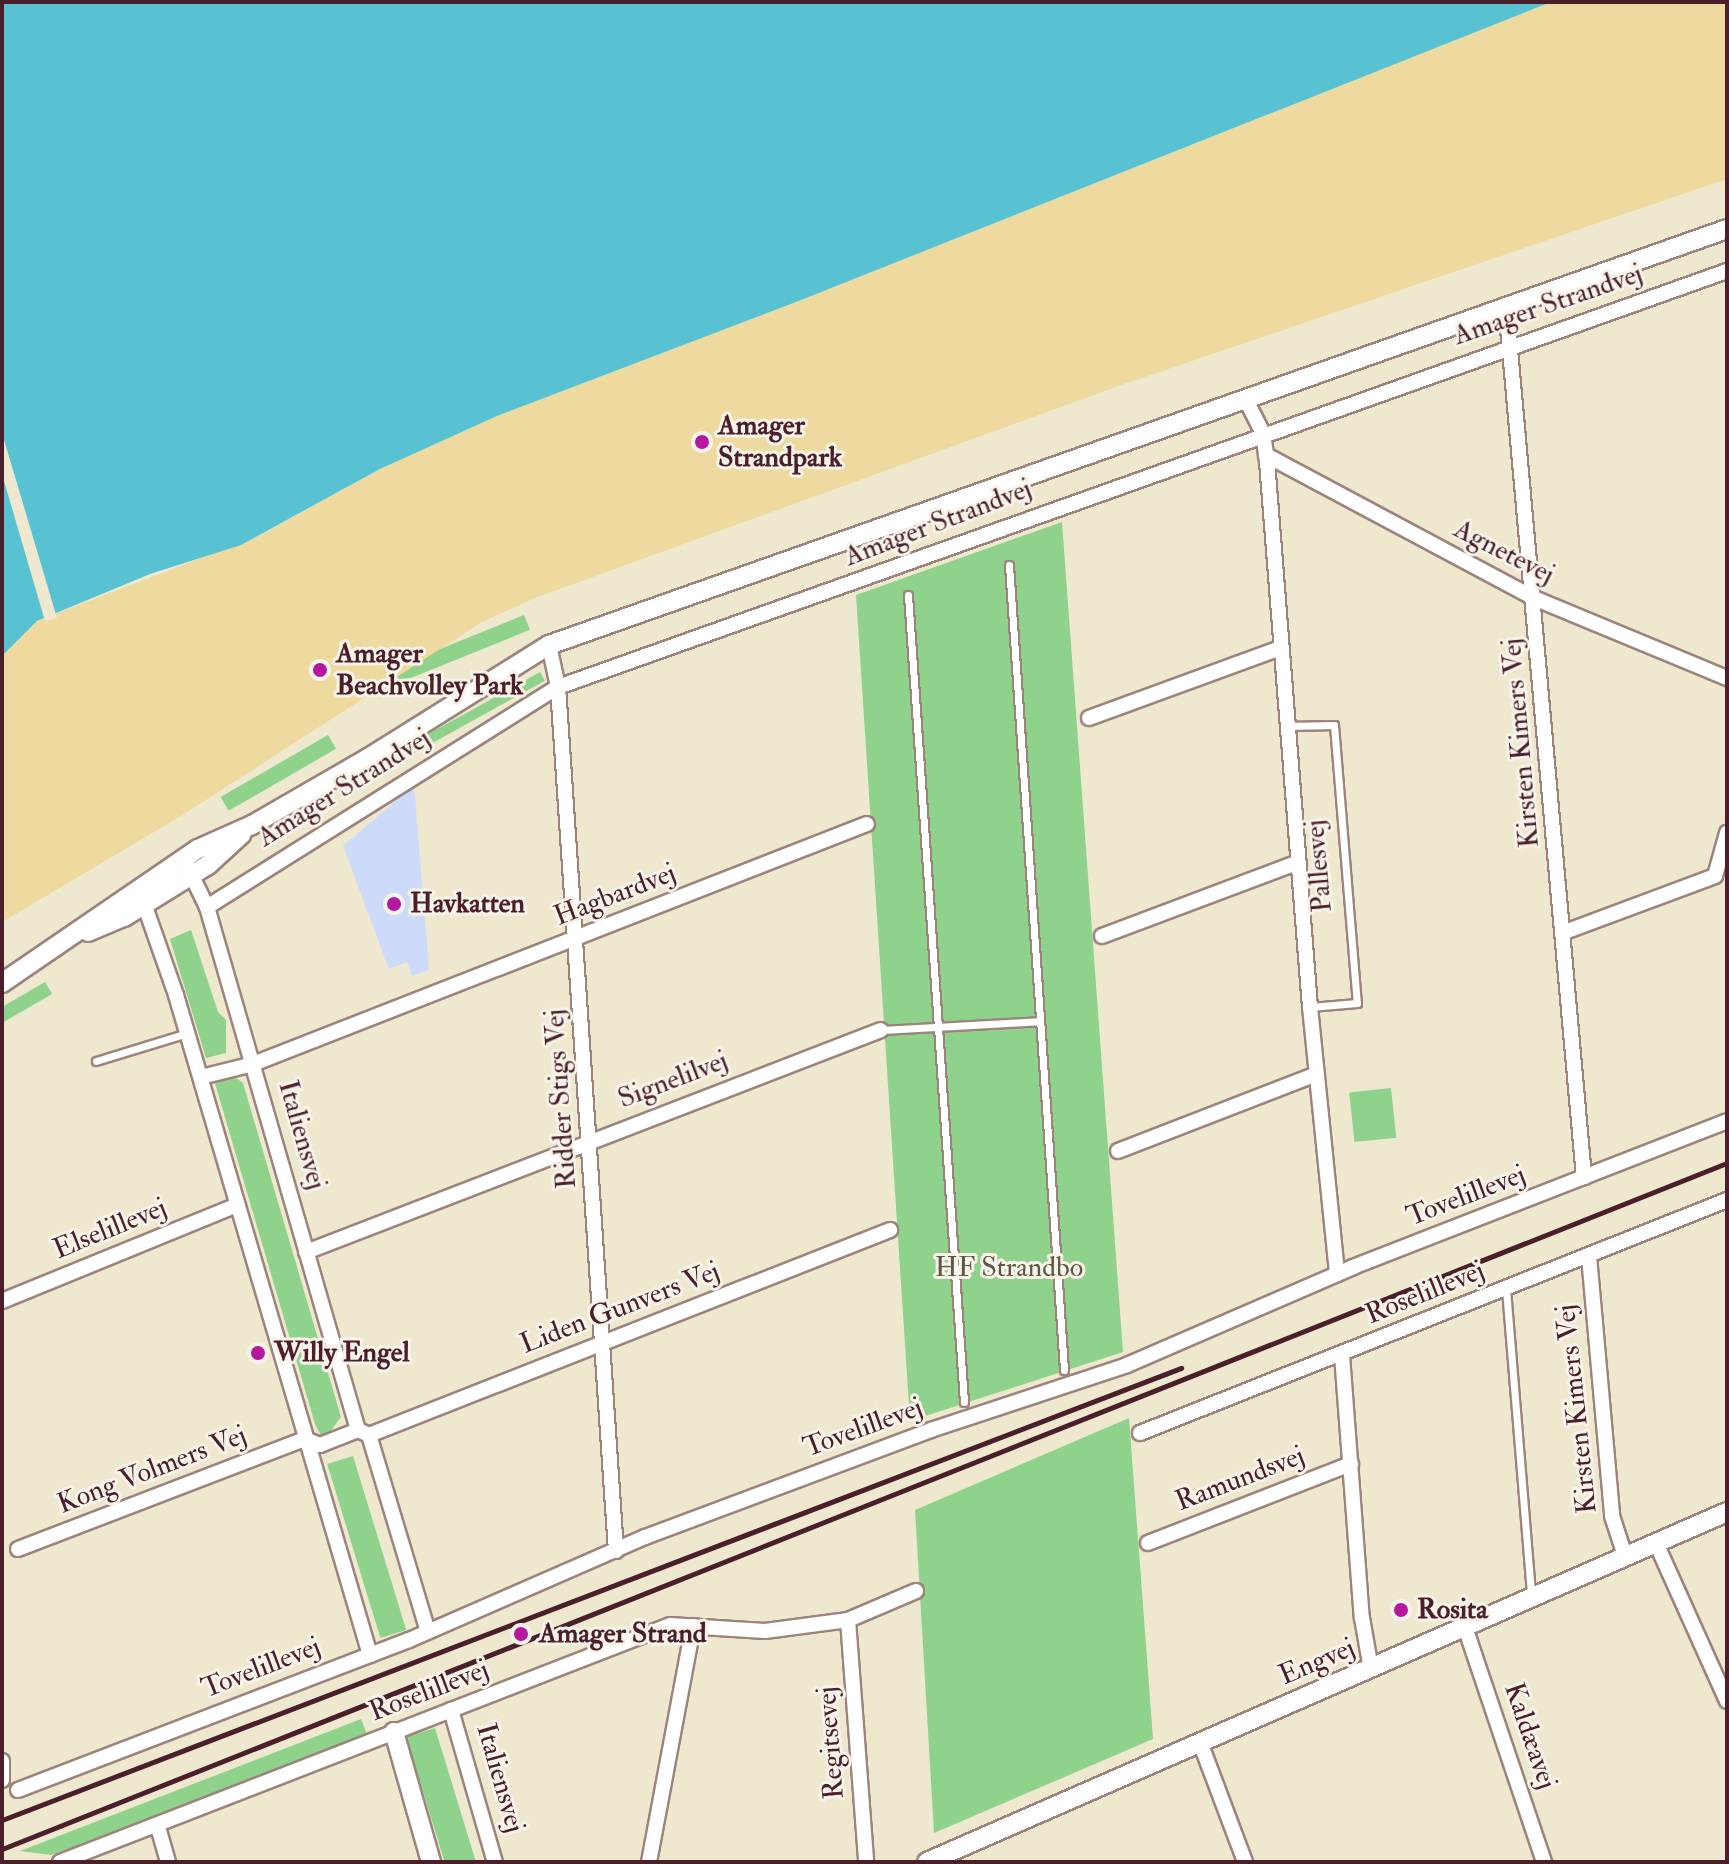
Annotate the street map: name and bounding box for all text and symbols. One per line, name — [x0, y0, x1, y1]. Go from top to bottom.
street label: Amager Strandvej — [1449, 257, 1647, 353]
place label: Amager Strandpark — [718, 409, 842, 475]
marker: Amager Strandpark — [693, 433, 711, 451]
street label: Amager Strandvej — [840, 472, 1036, 574]
street label: Agnetevej — [1448, 512, 1560, 592]
place label: Amager Beachvolley Park — [336, 637, 523, 703]
street label: Kirsten Kimers Vej — [1495, 637, 1547, 849]
marker: Amager Beachvolley Park — [311, 661, 329, 679]
street label: Amager Strandvej — [251, 721, 437, 855]
street label: Pallesvej — [1298, 818, 1340, 914]
street label: Hagbardvej — [549, 856, 681, 934]
place label: Havkatten — [410, 887, 525, 921]
marker: Havkatten — [385, 895, 403, 913]
street label: Ridder Stigs Vej — [538, 1008, 584, 1190]
street label: Signelilvej — [614, 1044, 732, 1116]
street label: Italiensvej — [270, 1077, 334, 1193]
street label: Tovelillevej — [1402, 1158, 1530, 1234]
street label: Elselillevej — [48, 1191, 172, 1267]
park label: HF Strandbo — [935, 1251, 1083, 1285]
street label: Roselillevej — [1361, 1254, 1489, 1332]
street label: Liden Gunvers Vej — [516, 1255, 724, 1361]
street label: Kirsten Kimers Vej — [1549, 1303, 1605, 1515]
place label: Willy Engel — [274, 1336, 410, 1370]
marker: Willy Engel — [249, 1344, 267, 1362]
street label: Tovelillevej — [799, 1391, 927, 1465]
street label: Kong Volmers Vej — [53, 1419, 251, 1521]
street label: Ramundsvej — [1171, 1439, 1309, 1519]
place label: Rosita — [1417, 1593, 1488, 1627]
marker: Rosita — [1392, 1601, 1410, 1619]
place label: Amager Strand — [539, 1617, 707, 1651]
marker: Amager Strand — [510, 1623, 532, 1645]
street label: Tovelillevej — [197, 1630, 325, 1706]
street label: Engvej — [1274, 1631, 1360, 1693]
street label: Roselillevej — [365, 1653, 493, 1729]
street label: Kaldæavej — [1496, 1679, 1564, 1793]
street label: Regitsevej — [810, 1685, 852, 1801]
street label: Italiensvej — [468, 1720, 532, 1836]

